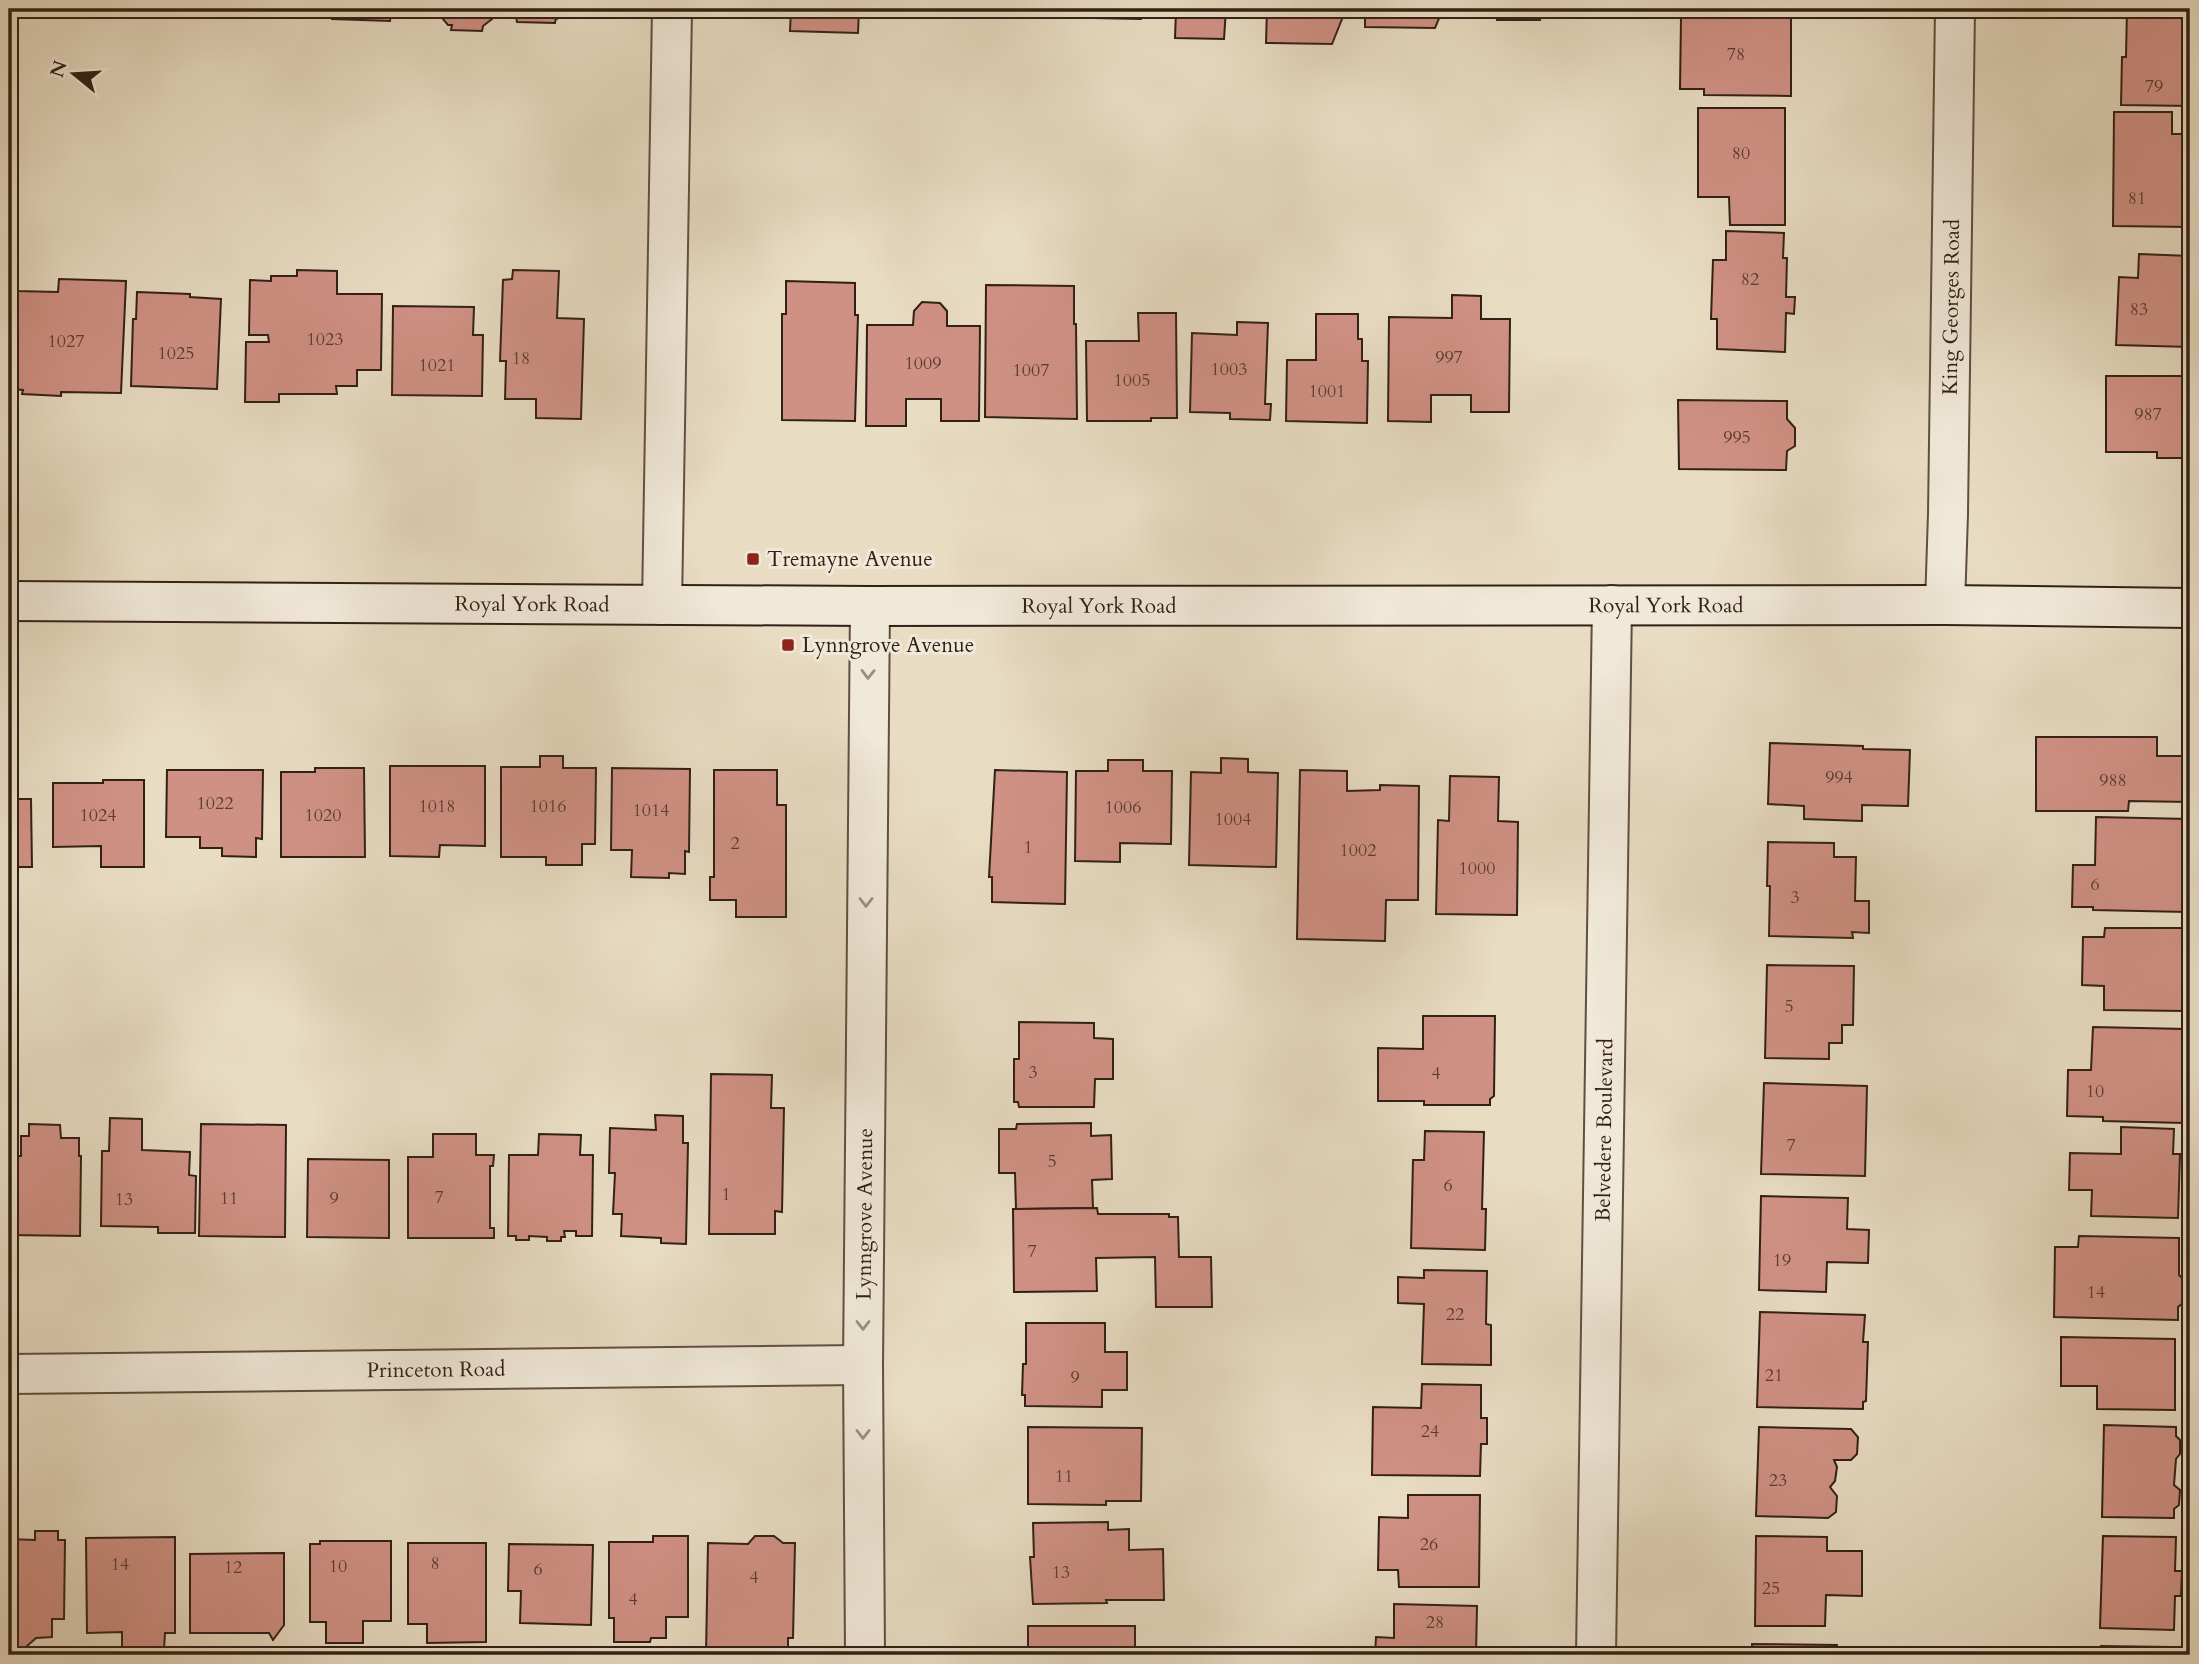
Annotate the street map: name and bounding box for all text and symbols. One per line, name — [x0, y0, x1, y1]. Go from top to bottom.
north arrow — [38, 38, 108, 108]
house number: 78 — [1727, 42, 1745, 67]
text: N — [44, 57, 74, 81]
house number: 79 — [2145, 74, 2163, 99]
house number: 80 — [1732, 141, 1750, 166]
house number: 81 — [2128, 186, 2146, 211]
street label: King Georges Road — [1936, 219, 1967, 395]
house number: 82 — [1741, 267, 1759, 292]
house number: 83 — [2130, 297, 2148, 322]
house number: 1023 — [307, 327, 343, 352]
house number: 1027 — [48, 329, 84, 354]
house number: 1025 — [158, 341, 194, 366]
house number: 997 — [1435, 345, 1463, 370]
house number: 18 — [512, 346, 530, 371]
house number: 1009 — [905, 351, 941, 376]
house number: 1021 — [419, 353, 455, 378]
house number: 1003 — [1211, 357, 1247, 382]
house number: 1007 — [1013, 358, 1049, 383]
house number: 1005 — [1114, 368, 1150, 393]
house number: 1001 — [1309, 379, 1345, 404]
house number: 987 — [2134, 402, 2162, 427]
house number: 995 — [1723, 425, 1751, 450]
place label: Tremayne Avenue — [767, 545, 933, 574]
marker: Tremayne Avenue — [745, 551, 761, 567]
street label: Royal York Road — [454, 590, 610, 619]
street label: Royal York Road — [1589, 591, 1743, 620]
street label: Royal York Road — [1022, 592, 1176, 621]
place label: Lynngrove Avenue — [802, 631, 974, 660]
marker: Lynngrove Avenue — [780, 637, 796, 653]
one-way arrow — [860, 669, 876, 680]
house number: 994 — [1825, 765, 1853, 790]
house number: 988 — [2099, 768, 2127, 793]
house number: 1022 — [197, 791, 233, 816]
house number: 1018 — [419, 794, 455, 819]
house number: 1016 — [530, 794, 566, 819]
house number: 1006 — [1105, 795, 1141, 820]
house number: 1014 — [633, 798, 669, 823]
house number: 1024 — [80, 803, 116, 828]
house number: 1020 — [305, 803, 341, 828]
house number: 1004 — [1215, 807, 1251, 832]
house number: 2 — [730, 831, 740, 856]
house number: 1 — [1023, 835, 1033, 860]
house number: 1002 — [1340, 838, 1376, 863]
house number: 1000 — [1459, 856, 1495, 881]
house number: 6 — [2090, 872, 2100, 897]
house number: 3 — [1790, 885, 1800, 910]
one-way arrow — [858, 897, 874, 907]
house number: 5 — [1784, 994, 1794, 1019]
street label: Belvedere Boulevard — [1589, 1038, 1620, 1222]
house number: 3 — [1028, 1060, 1038, 1085]
house number: 4 — [1431, 1061, 1441, 1086]
house number: 10 — [2086, 1079, 2104, 1104]
street label: Lynngrove Avenue — [850, 1128, 880, 1300]
house number: 7 — [1786, 1133, 1796, 1158]
house number: 5 — [1047, 1149, 1057, 1174]
house number: 6 — [1443, 1173, 1453, 1198]
house number: 1 — [721, 1182, 731, 1207]
house number: 7 — [434, 1185, 444, 1210]
house number: 11 — [220, 1186, 238, 1211]
house number: 9 — [329, 1186, 339, 1211]
house number: 13 — [115, 1187, 133, 1212]
house number: 7 — [1027, 1239, 1037, 1264]
house number: 19 — [1773, 1248, 1791, 1273]
house number: 14 — [2087, 1280, 2105, 1305]
house number: 22 — [1446, 1302, 1464, 1327]
one-way arrow — [855, 1320, 871, 1331]
street label: Princeton Road — [366, 1355, 506, 1385]
house number: 21 — [1765, 1363, 1783, 1388]
house number: 9 — [1070, 1365, 1080, 1390]
house number: 24 — [1421, 1419, 1439, 1444]
one-way arrow — [856, 1428, 871, 1439]
house number: 11 — [1055, 1464, 1073, 1489]
house number: 23 — [1769, 1468, 1787, 1493]
house number: 26 — [1420, 1532, 1438, 1557]
house number: 8 — [430, 1551, 440, 1576]
house number: 14 — [111, 1552, 129, 1577]
house number: 10 — [329, 1554, 347, 1579]
house number: 12 — [224, 1555, 242, 1580]
house number: 6 — [533, 1557, 543, 1582]
house number: 13 — [1052, 1560, 1070, 1585]
house number: 4 — [749, 1565, 759, 1590]
house number: 25 — [1762, 1576, 1780, 1601]
house number: 4 — [628, 1587, 638, 1612]
house number: 28 — [1426, 1610, 1444, 1635]

